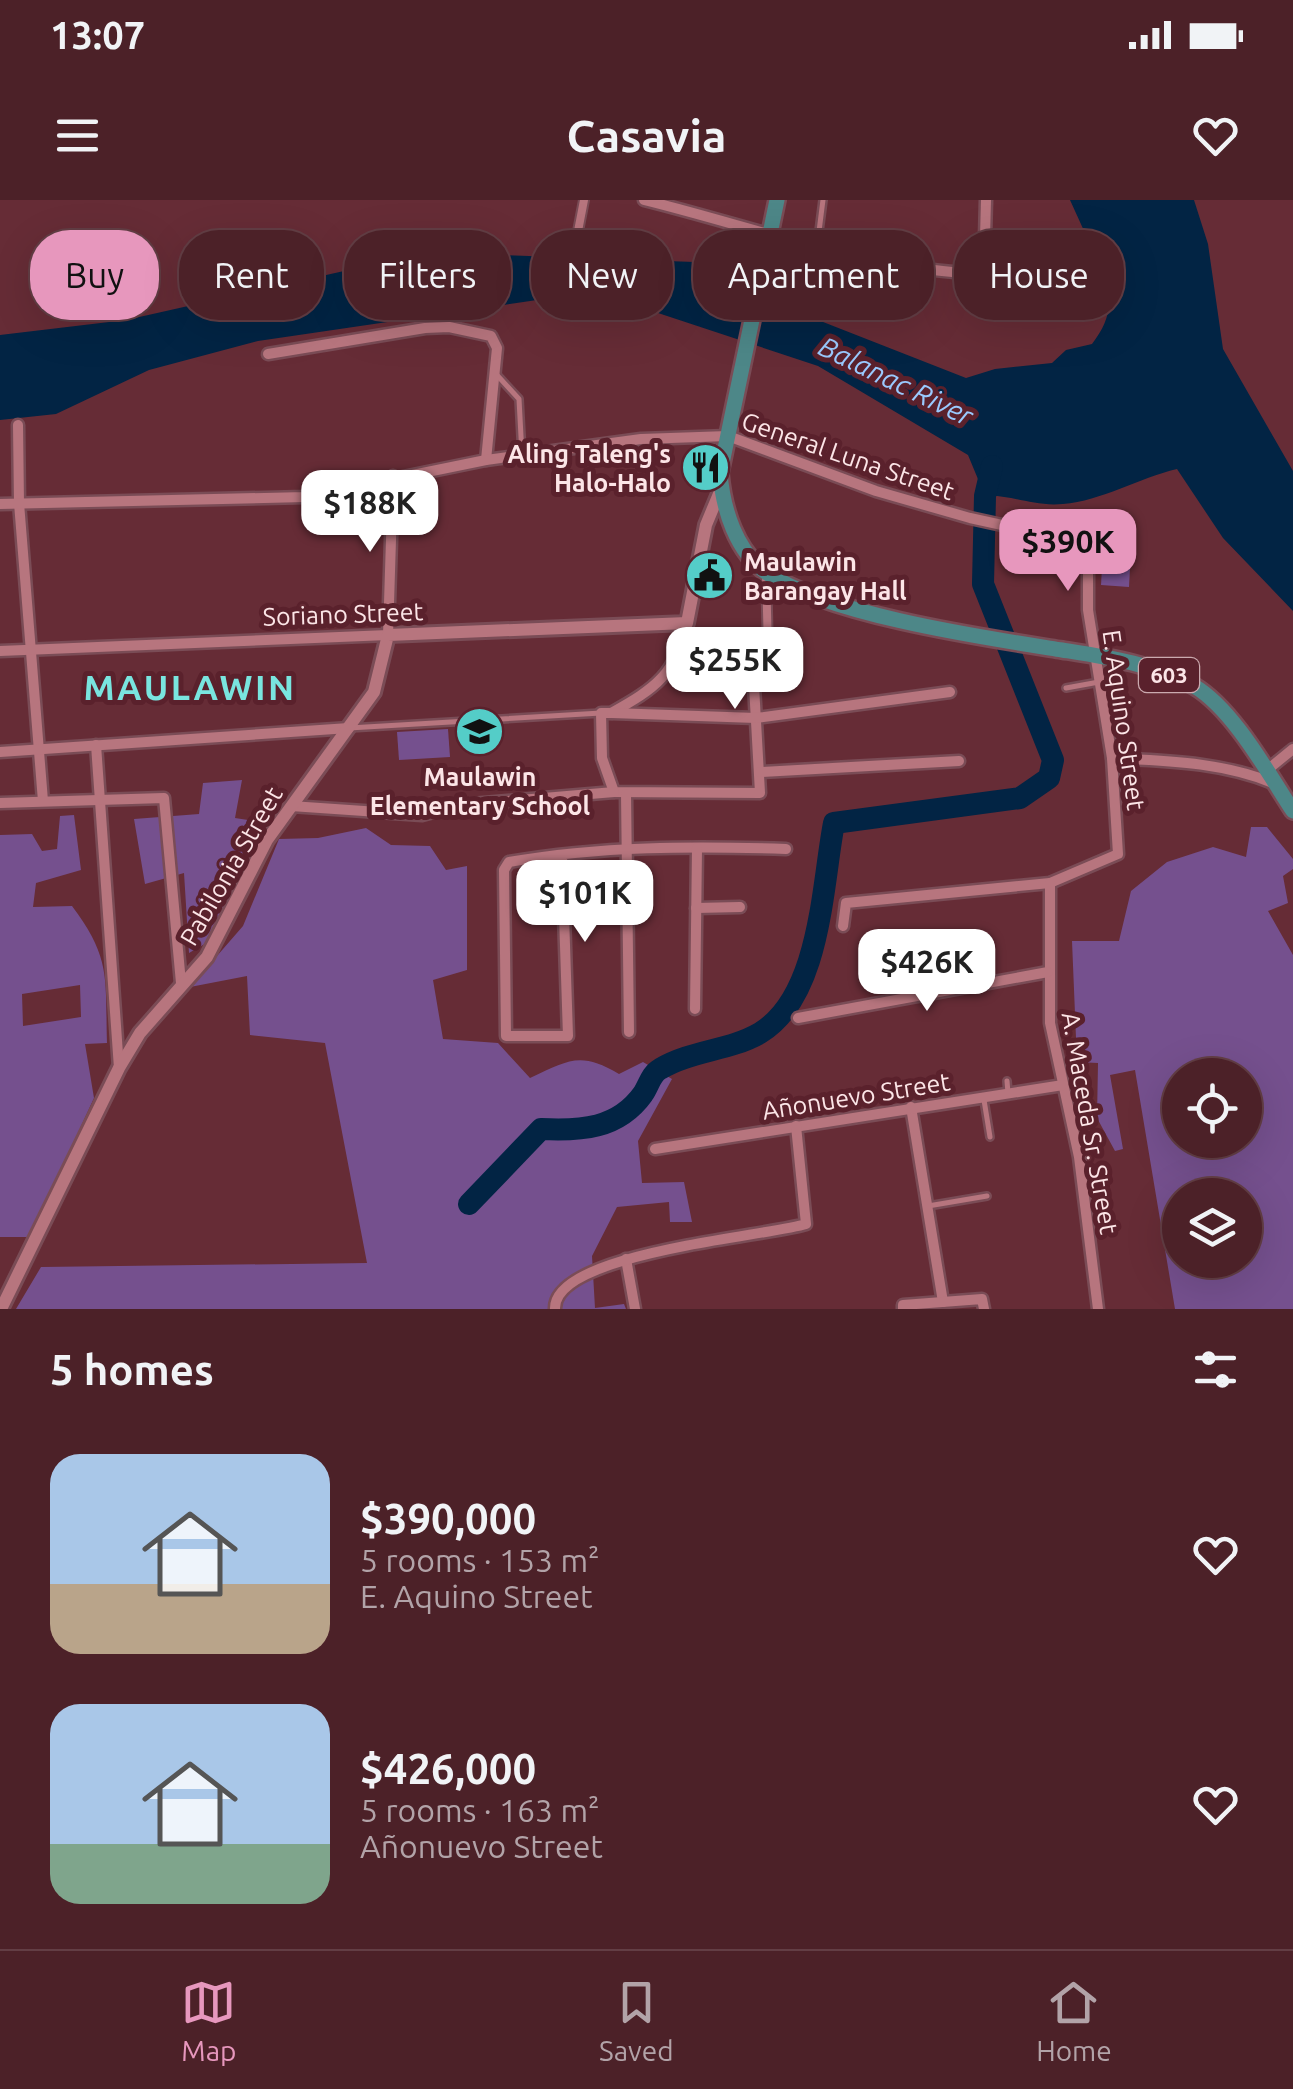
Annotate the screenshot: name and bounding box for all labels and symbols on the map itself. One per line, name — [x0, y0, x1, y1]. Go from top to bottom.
water label: Balanac River — [814, 330, 980, 432]
street label: General Luna Street — [738, 407, 958, 506]
place label: Aling Taleng's Halo-Halo — [507, 440, 671, 497]
restaurant icon: Aling Taleng's Halo-Halo — [680, 442, 732, 494]
pin: $188K — [300, 470, 440, 555]
pin: $390K — [998, 509, 1138, 594]
place label: Maulawin Barangay Hall — [744, 548, 907, 605]
public building icon: Maulawin Barangay Hall — [683, 550, 735, 602]
street label: Soriano Street — [262, 597, 424, 631]
pin: $255K — [665, 627, 805, 712]
street label: E. Aquino Street — [1097, 628, 1151, 812]
road number: 603 — [1139, 658, 1199, 692]
district label: MAULAWIN — [83, 667, 297, 707]
school or university icon: Maulawin Elementary School — [454, 705, 506, 757]
place label: Maulawin Elementary School — [370, 763, 591, 820]
street label: Pabilonia Street — [174, 782, 288, 950]
pin: $101K — [515, 860, 655, 945]
pin: $426K — [857, 929, 997, 1014]
street label: A. Maceda Sr. Street — [1057, 1010, 1123, 1236]
street label: Añonuevo Street — [760, 1067, 952, 1125]

